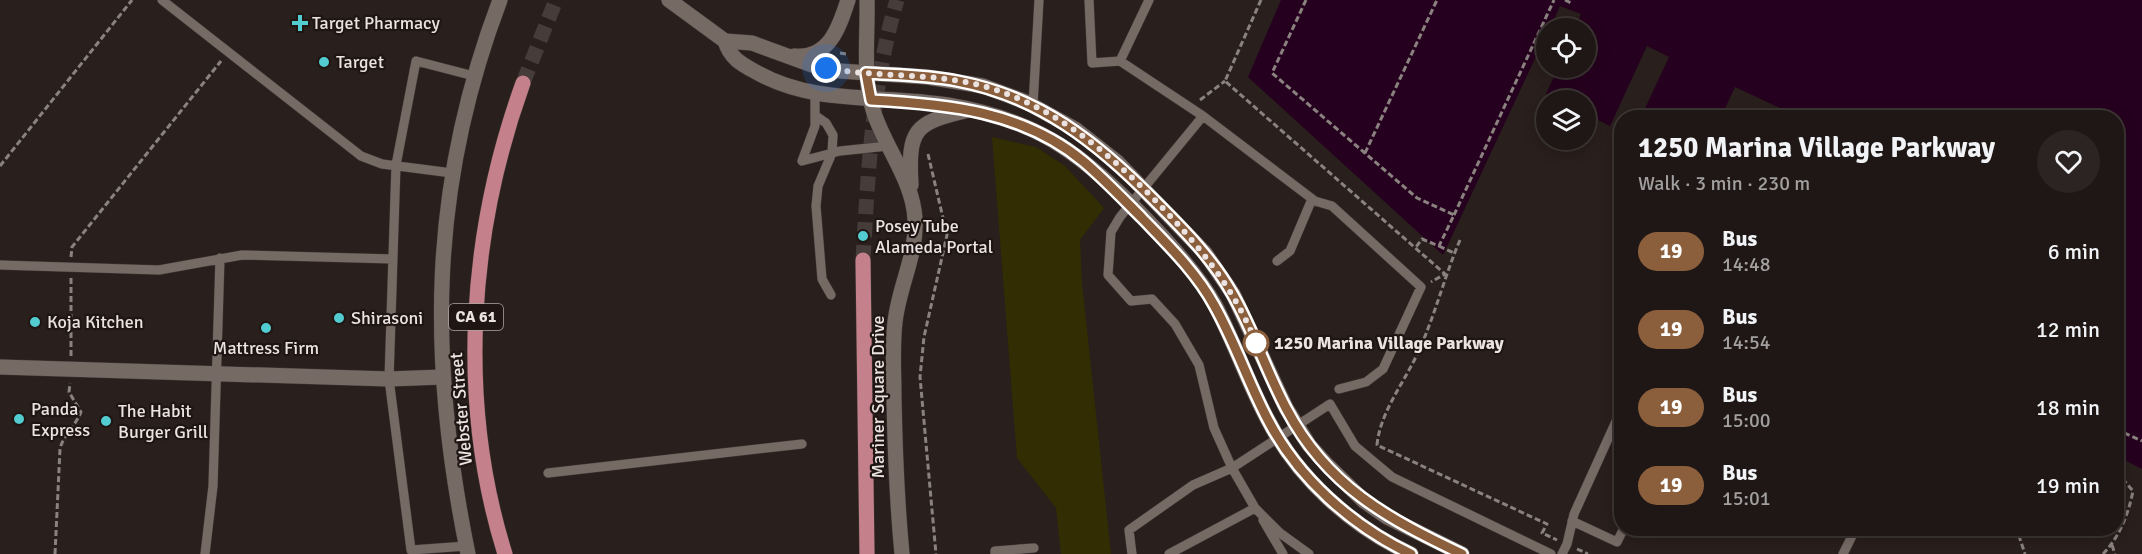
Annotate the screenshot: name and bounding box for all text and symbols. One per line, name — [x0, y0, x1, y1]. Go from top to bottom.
place label: Target Pharmacy — [312, 12, 441, 34]
marker: Target Pharmacy — [293, 16, 307, 30]
map controls — [1536, 18, 1596, 150]
button: locate — [1536, 18, 1596, 78]
place label: Target — [336, 51, 384, 73]
your location — [811, 53, 841, 83]
marker: Target — [317, 55, 331, 69]
button: layers — [1536, 90, 1596, 150]
button: heart — [2037, 130, 2100, 193]
text: 1250 Marina Village Parkway — [1638, 131, 1995, 165]
text: Walk · 3 min · 230 m — [1638, 171, 1810, 196]
place label: Posey Tube Alameda Portal — [875, 215, 993, 258]
text: Bus — [1722, 225, 1757, 252]
marker: Posey Tube Alameda Portal — [856, 229, 870, 243]
text: 19 — [1660, 238, 1682, 264]
text: 6 min — [2048, 238, 2100, 265]
text: 14:48 — [1722, 252, 1771, 277]
text: Bus — [1722, 303, 1757, 330]
road number: CA 61 — [449, 304, 503, 330]
place label: Shirasoni — [351, 307, 423, 329]
place label: Koja Kitchen — [47, 311, 144, 333]
marker: Shirasoni — [332, 311, 346, 325]
marker: Koja Kitchen — [28, 315, 42, 329]
street label: Mariner Square Drive — [867, 316, 889, 478]
text: 19 — [1660, 316, 1682, 342]
text: 12 min — [2036, 316, 2100, 343]
marker: Mattress Firm — [259, 321, 273, 335]
marker: 1250 Marina Village Parkway — [1243, 330, 1269, 356]
text: 14:54 — [1722, 330, 1771, 355]
place label: 1250 Marina Village Parkway — [1274, 332, 1504, 354]
place label: Mattress Firm — [213, 337, 319, 359]
street label: Webster Street — [445, 351, 477, 467]
text: Bus — [1722, 381, 1757, 408]
text: 19 — [1660, 394, 1682, 420]
text: 18 min — [2036, 394, 2100, 421]
place label: Panda Express — [31, 398, 90, 441]
place label: The Habit Burger Grill — [118, 400, 208, 443]
text: 15:00 — [1722, 408, 1771, 433]
marker: Panda Express — [12, 412, 26, 426]
marker: The Habit Burger Grill — [99, 414, 113, 428]
text: Bus — [1722, 459, 1757, 486]
text: 19 — [1660, 472, 1682, 498]
text: 19 min — [2036, 472, 2100, 499]
text: 15:01 — [1722, 486, 1771, 511]

